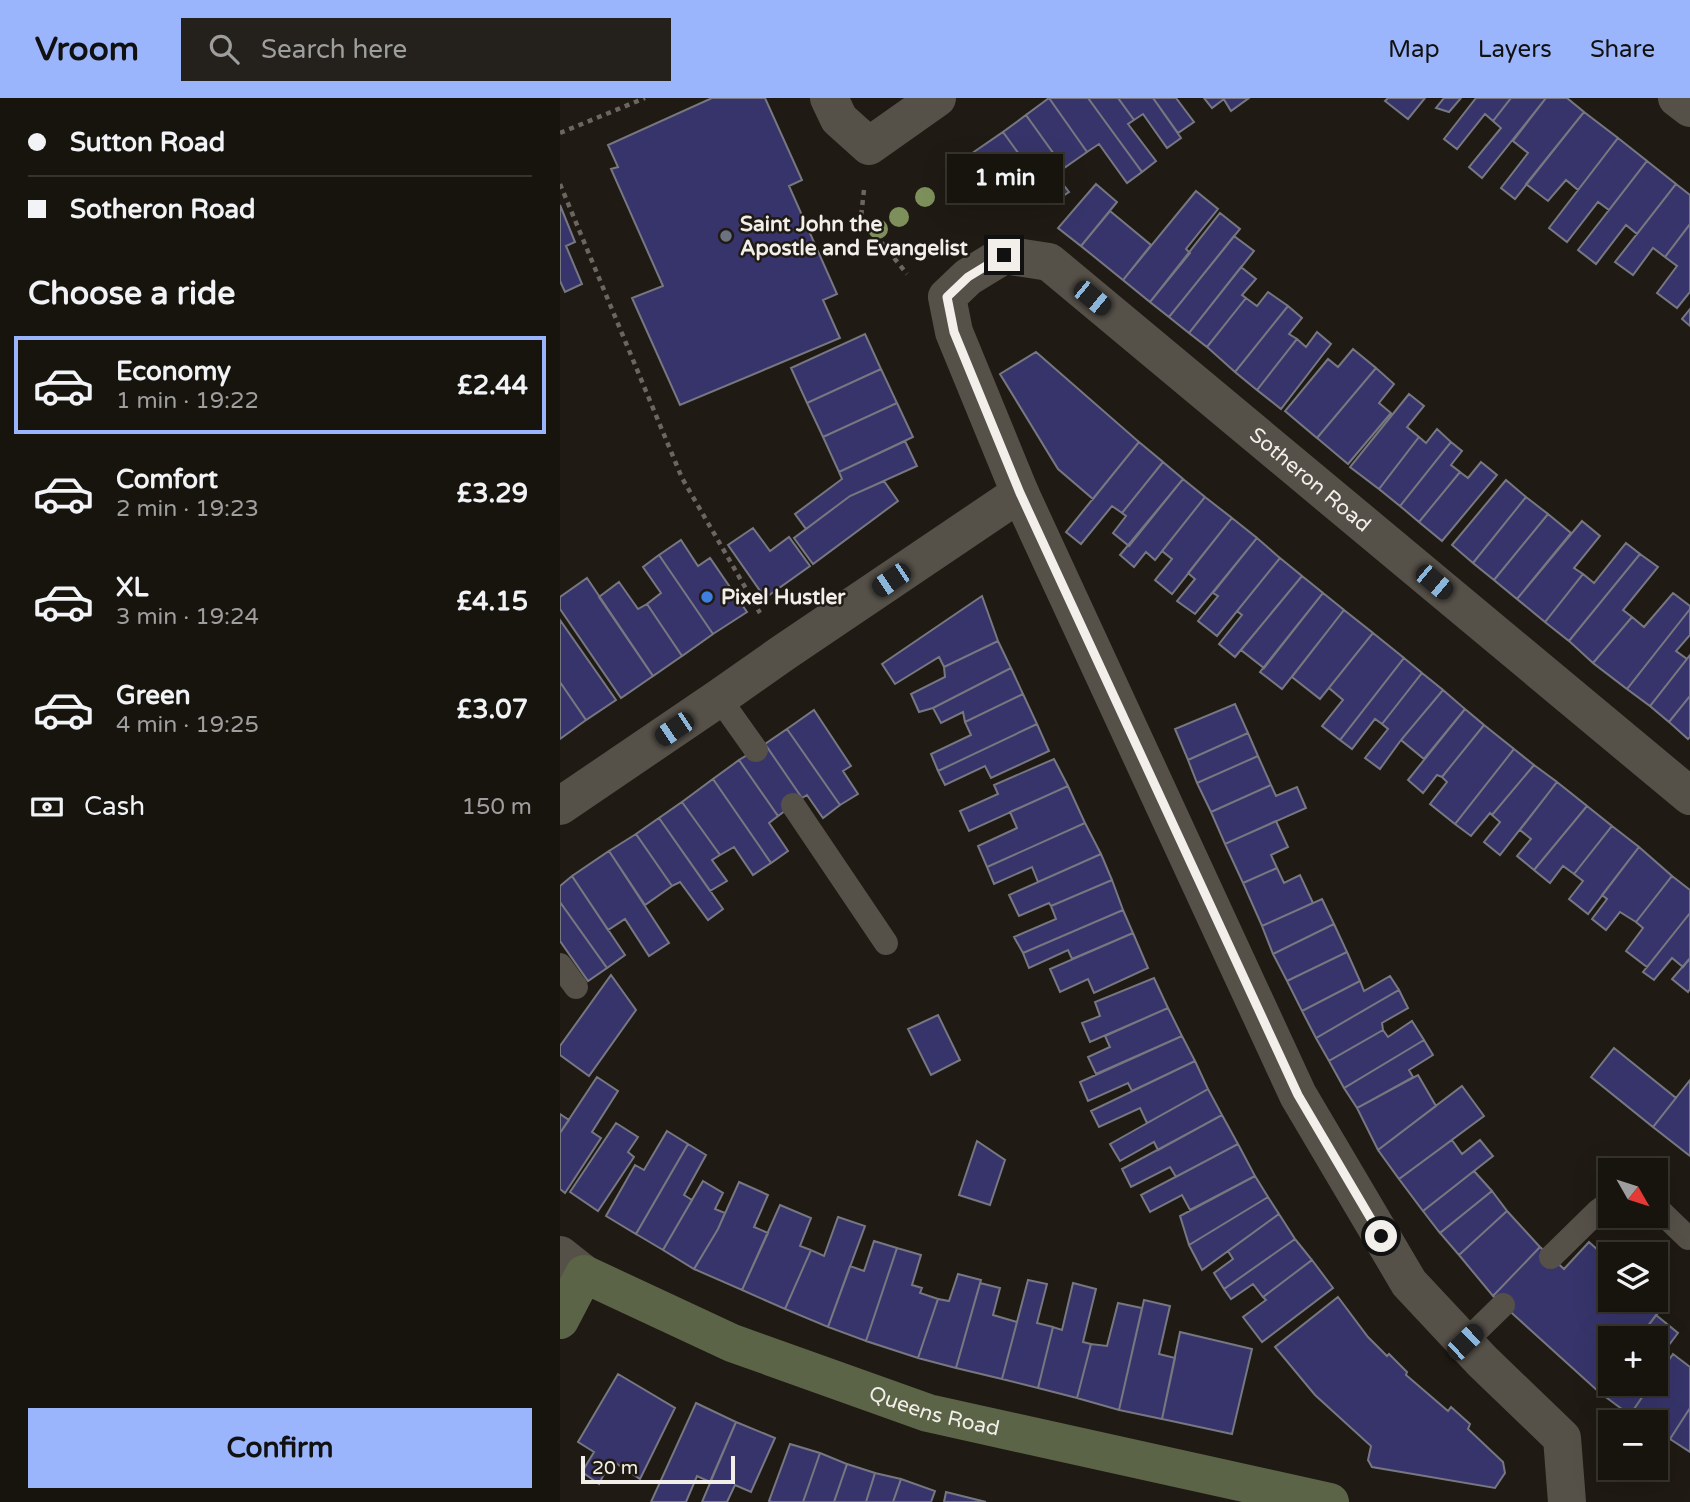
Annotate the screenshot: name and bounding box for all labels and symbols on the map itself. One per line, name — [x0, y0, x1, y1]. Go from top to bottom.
callout: 1 min — [946, 153, 1062, 202]
place label: Saint John the Apostle and Evangelist — [740, 212, 968, 261]
marker: Saint John the Apostle and Evangelist — [718, 228, 734, 244]
route end — [988, 239, 1020, 271]
car — [1070, 277, 1115, 319]
street label: Sotheron Road — [1245, 422, 1376, 537]
car — [868, 560, 915, 600]
car — [1412, 560, 1457, 604]
place label: Pixel Hustler — [721, 585, 846, 610]
marker: Pixel Hustler — [699, 589, 715, 605]
car — [651, 709, 698, 749]
north arrow — [1598, 1158, 1668, 1228]
route start — [1365, 1220, 1397, 1252]
car — [1443, 1320, 1488, 1364]
street label: Queens Road — [866, 1381, 1002, 1441]
scale bar — [581, 1453, 735, 1485]

